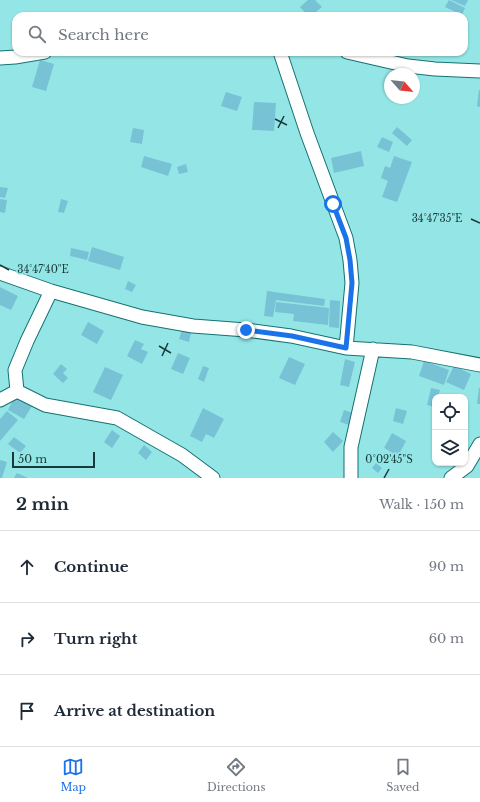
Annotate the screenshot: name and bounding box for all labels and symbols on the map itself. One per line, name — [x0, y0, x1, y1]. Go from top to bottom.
north arrow — [384, 68, 420, 104]
route start — [324, 195, 342, 213]
text: 34°47'35"E — [412, 212, 462, 225]
text: 34°47'40"E — [17, 263, 69, 276]
route end — [237, 321, 255, 339]
scale bar — [12, 450, 95, 469]
text: 0°02'45"S — [365, 453, 413, 466]

